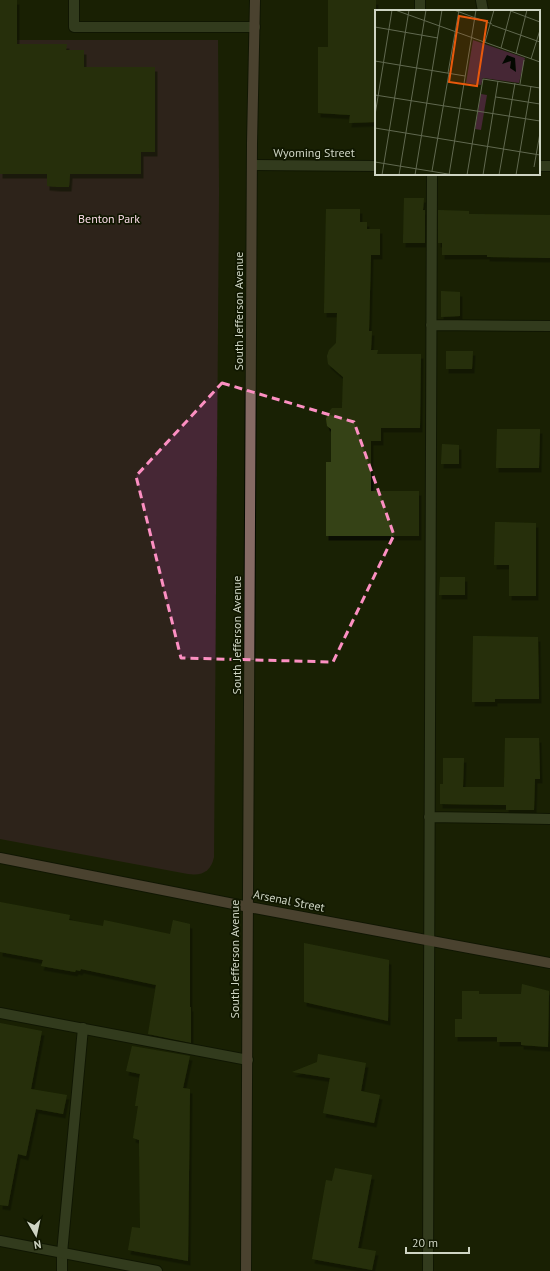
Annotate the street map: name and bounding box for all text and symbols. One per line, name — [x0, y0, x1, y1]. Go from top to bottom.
inset map — [375, 10, 540, 175]
street label: Wyoming Street — [273, 145, 355, 160]
park label: Benton Park — [78, 211, 140, 226]
street label: South Jefferson Avenue — [231, 252, 246, 370]
street label: South Jefferson Avenue — [229, 576, 244, 694]
street label: Arsenal Street — [252, 886, 326, 915]
street label: South Jefferson Avenue — [227, 900, 242, 1018]
north arrow — [16, 1215, 56, 1255]
scale bar — [406, 1229, 469, 1255]
text: 20 m — [412, 1235, 438, 1250]
text: N — [33, 1237, 42, 1252]

